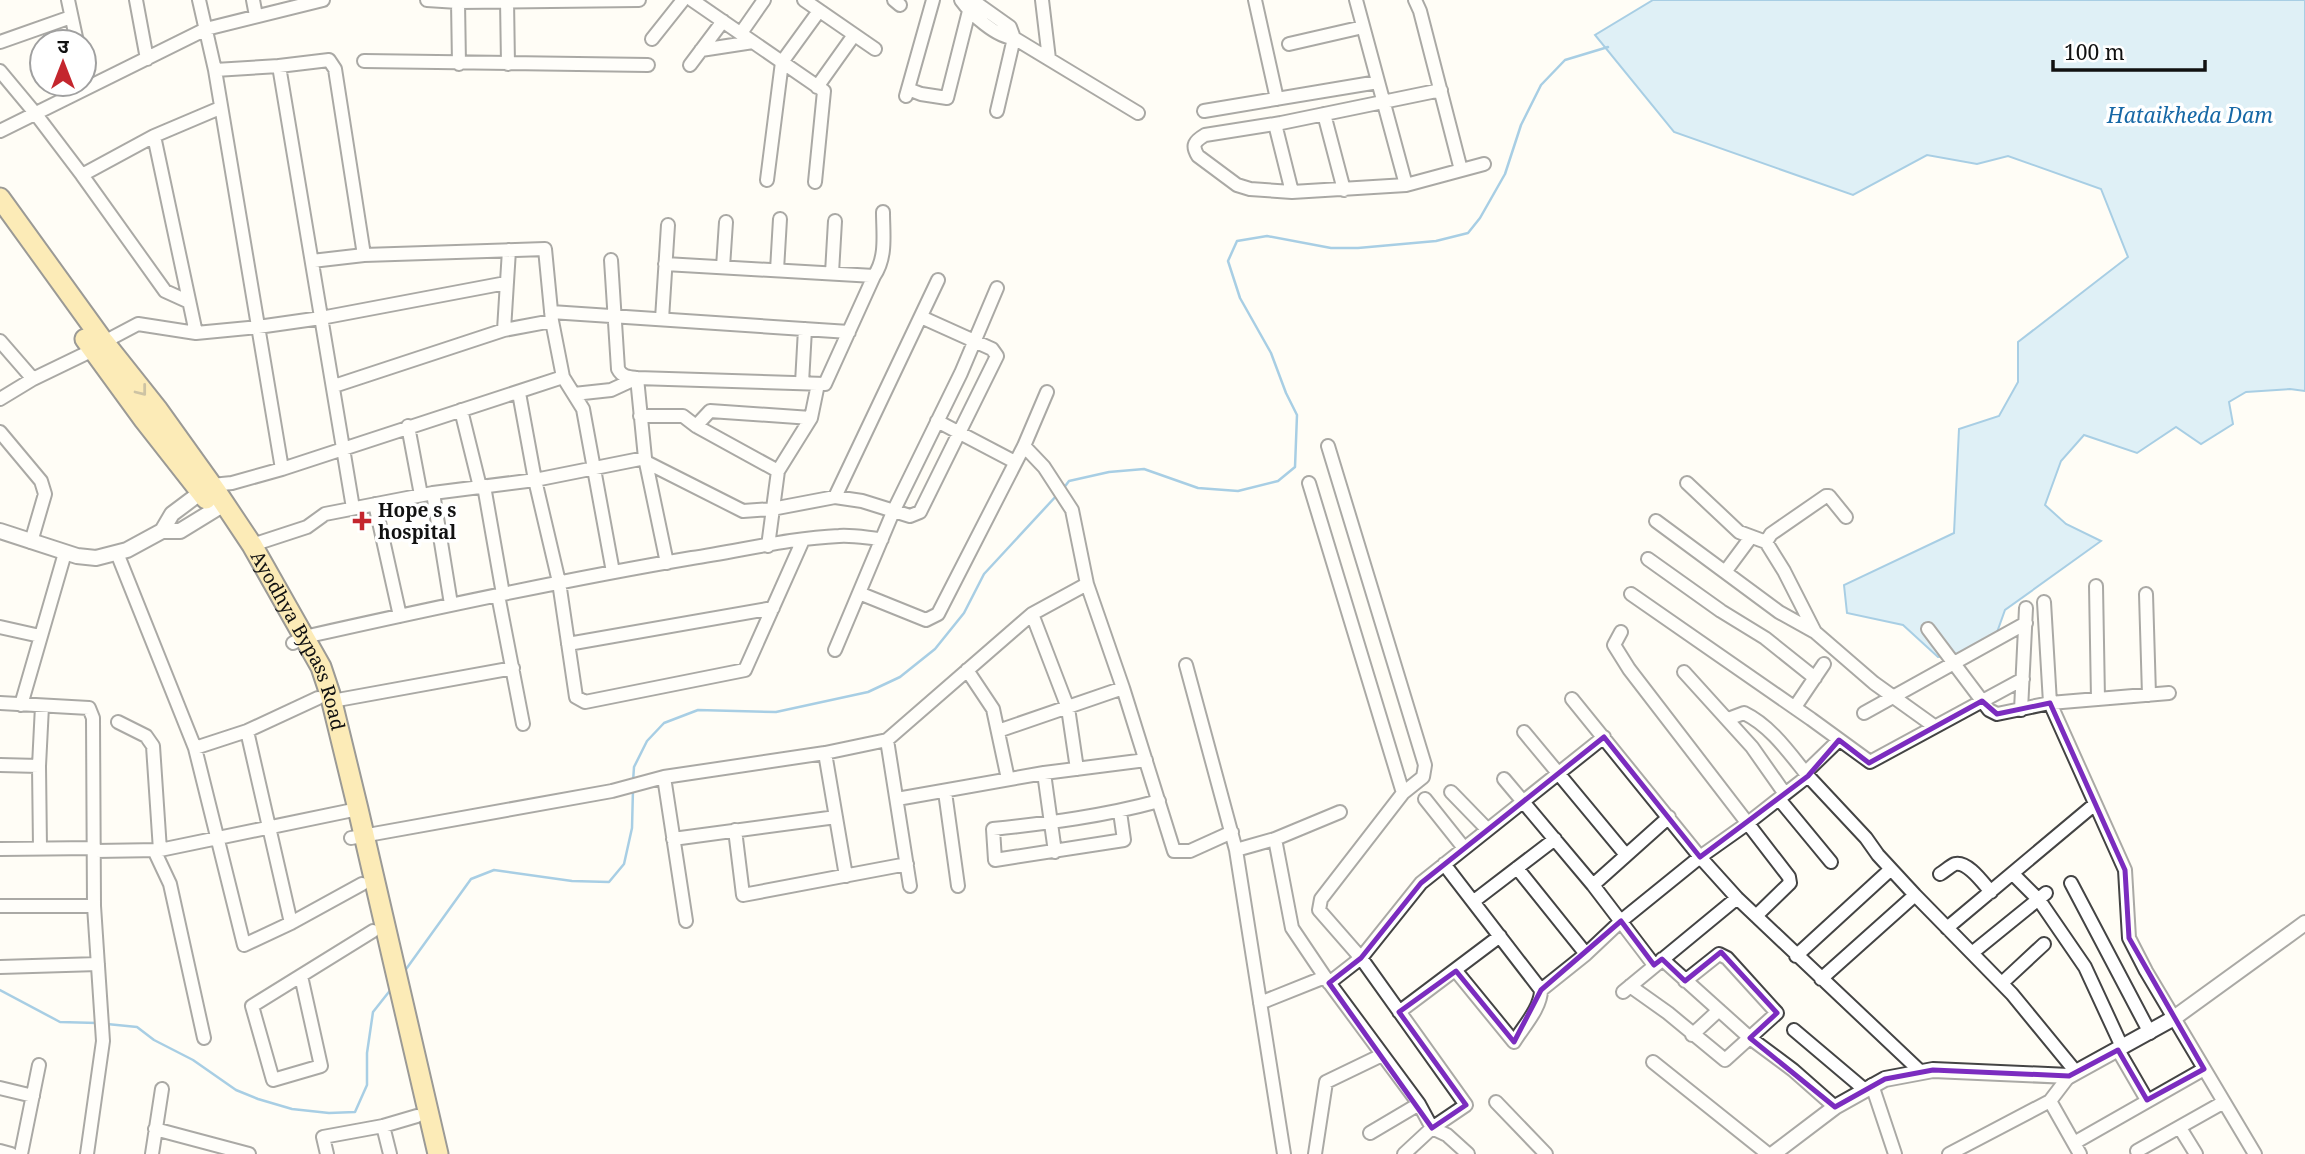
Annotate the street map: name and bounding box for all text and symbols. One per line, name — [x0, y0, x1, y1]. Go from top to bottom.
north arrow — [28, 28, 98, 98]
scale bar — [2053, 28, 2205, 72]
text: उ — [57, 33, 69, 59]
text: 100 m — [2064, 38, 2125, 66]
water label: Hataikheda Dam — [2106, 101, 2273, 129]
one-way arrow — [134, 384, 147, 396]
place label: Hope s s hospital — [378, 497, 457, 545]
marker: Hope s s hospital — [352, 511, 372, 531]
street label: Ayodhya Bypass Road — [245, 546, 351, 733]

